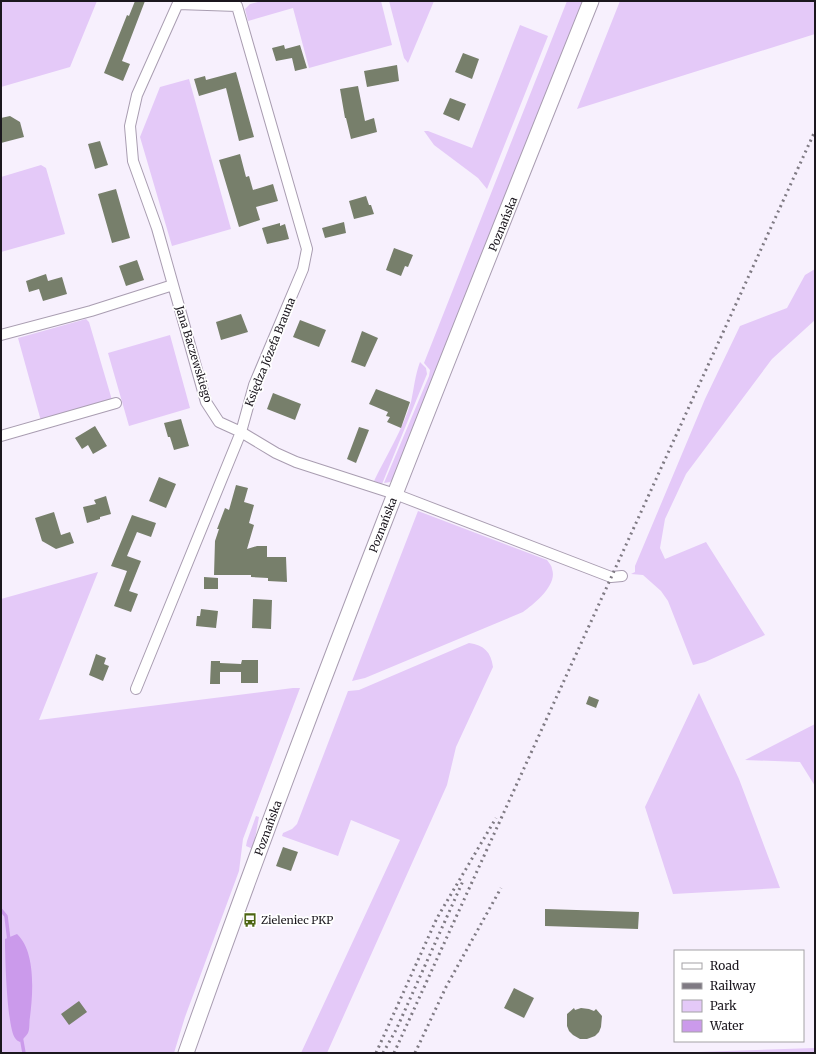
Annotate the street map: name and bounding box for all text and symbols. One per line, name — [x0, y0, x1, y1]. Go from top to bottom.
street label: Poznańska — [486, 194, 520, 253]
street label: Księdza Józefa Brauna — [242, 295, 298, 409]
street label: Jana Baczewskiego — [172, 303, 216, 405]
street label: Poznańska — [366, 495, 400, 555]
street label: Poznańska — [252, 798, 285, 858]
bus stop icon: Zieleniec PKP — [242, 912, 258, 928]
place label: Zieleniec PKP — [261, 913, 333, 927]
legend — [674, 950, 804, 1042]
text: Road — [710, 958, 739, 973]
text: Railway — [710, 978, 756, 993]
text: Park — [710, 998, 737, 1013]
text: Water — [709, 1018, 745, 1033]

